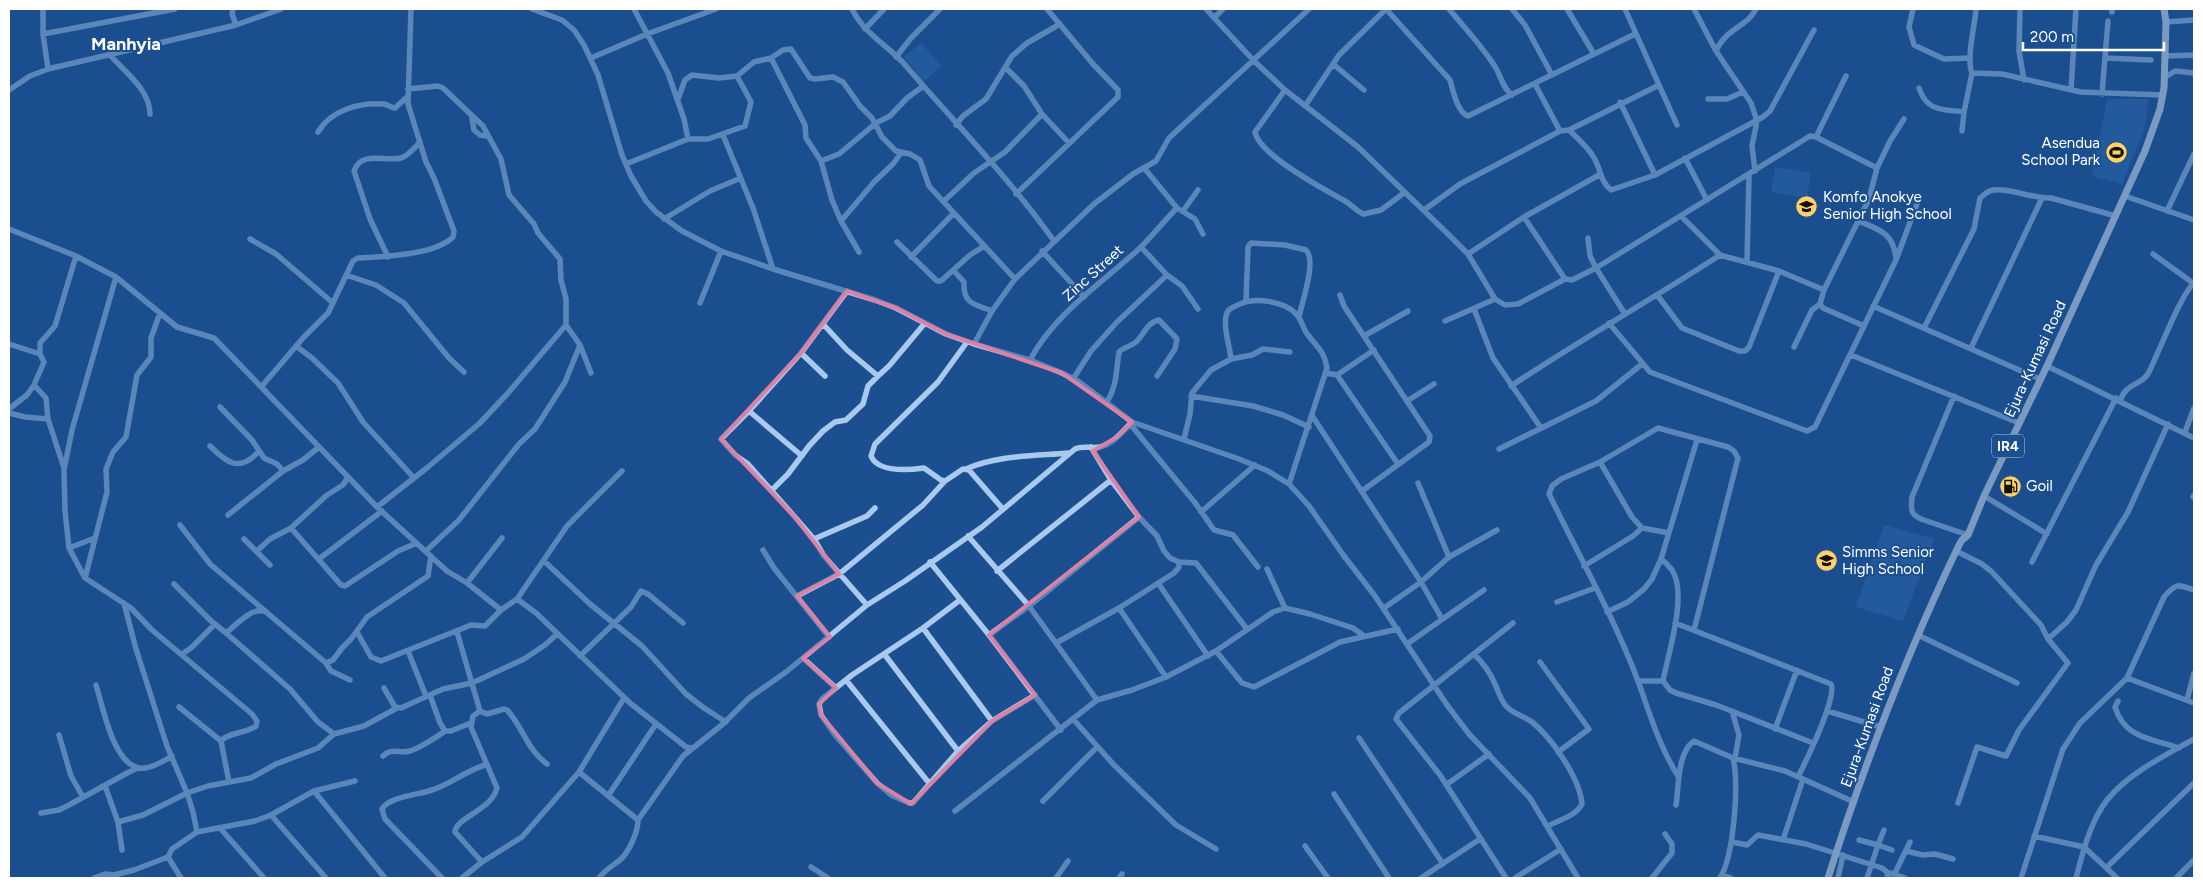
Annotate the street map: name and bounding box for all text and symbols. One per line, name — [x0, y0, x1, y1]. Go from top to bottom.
scale bar — [2023, 20, 2164, 52]
text: 200 m — [2030, 28, 2074, 46]
district label: Manhyia — [91, 33, 161, 55]
place label: Asendua School Park — [2021, 134, 2101, 169]
sports icon: Asendua School Park — [2104, 140, 2128, 164]
place label: Komfo Anokye Senior High School — [1823, 188, 1952, 223]
school or university icon: Komfo Anokye Senior High School — [1795, 194, 1819, 218]
street label: Zinc Street — [1059, 241, 1127, 305]
street label: Ejura-Kumasi Road — [2000, 298, 2070, 420]
road number: IR4 — [1992, 434, 2024, 458]
fuel station icon: Goil — [1998, 474, 2022, 498]
place label: Goil — [2026, 477, 2053, 495]
place label: Simms Senior High School — [1842, 543, 1934, 578]
school or university icon: Simms Senior High School — [1814, 549, 1838, 573]
street label: Ejura-Kumasi Road — [1837, 664, 1897, 790]

